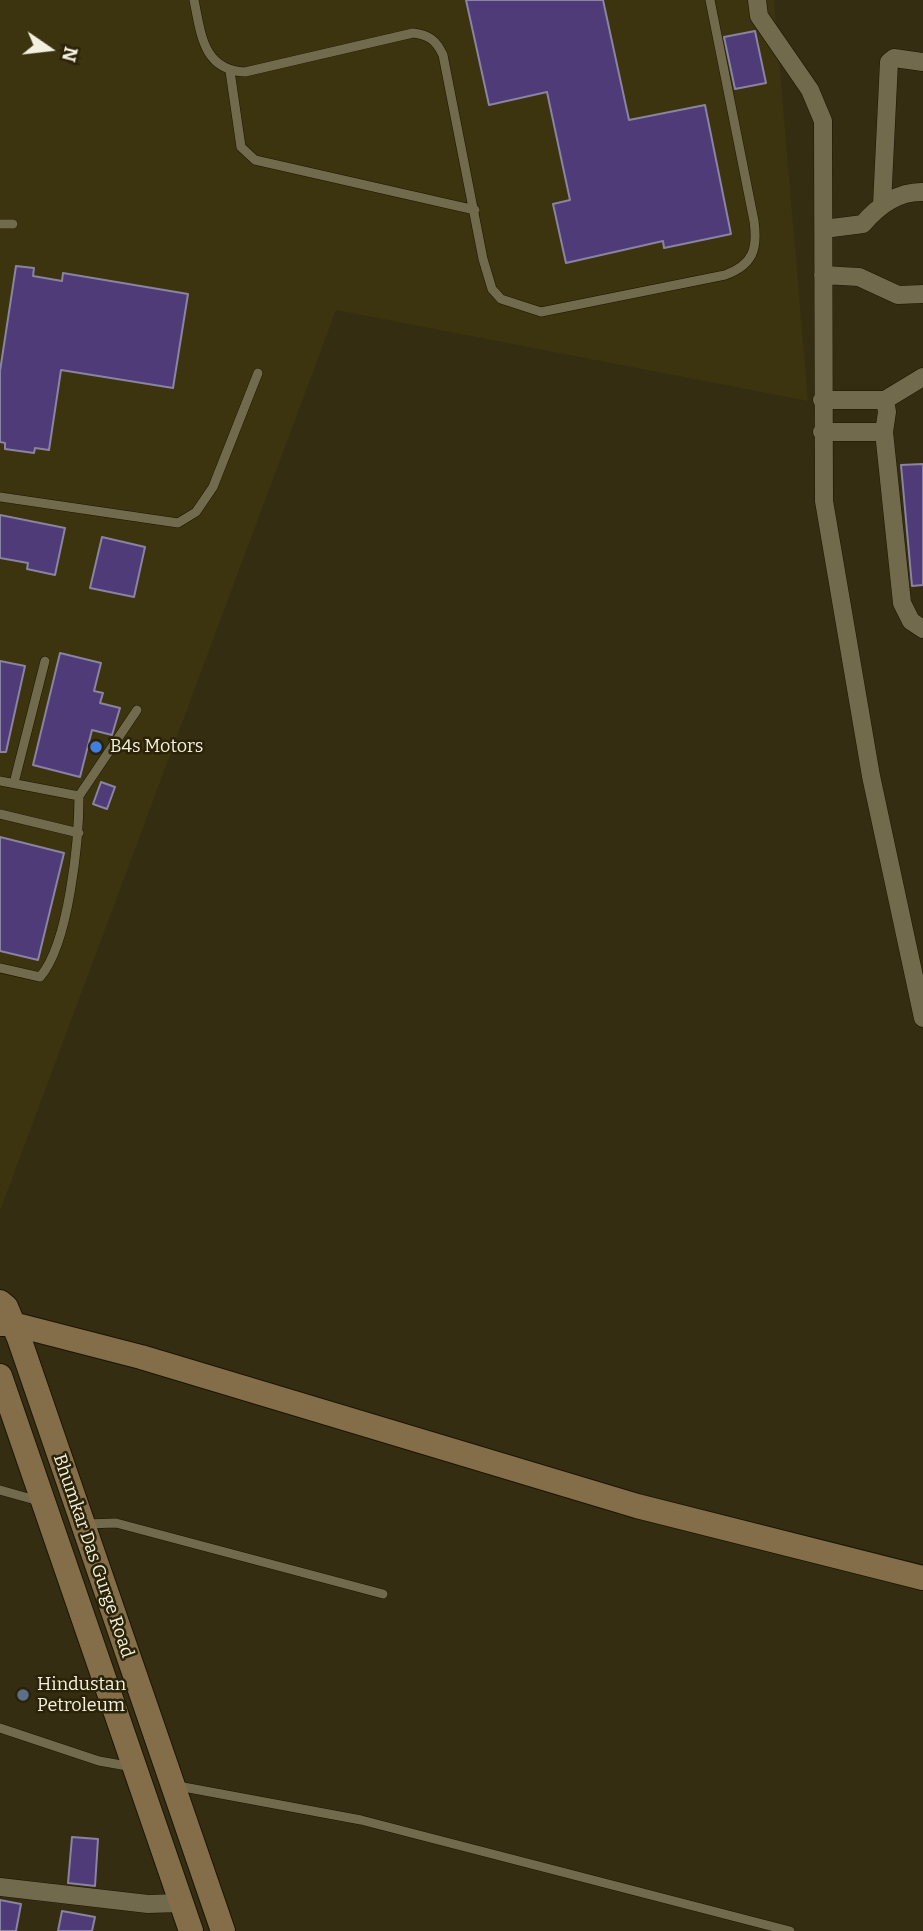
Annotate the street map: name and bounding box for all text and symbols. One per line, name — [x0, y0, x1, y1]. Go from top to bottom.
north arrow — [14, 14, 84, 84]
text: N — [57, 44, 83, 64]
place label: B4s Motors — [110, 736, 203, 758]
marker: B4s Motors — [88, 739, 104, 755]
street label: Bhumkar Das Gurge Road — [48, 1451, 138, 1661]
place label: Hindustan Petroleum — [37, 1674, 126, 1716]
marker: Hindustan Petroleum — [15, 1687, 31, 1703]

